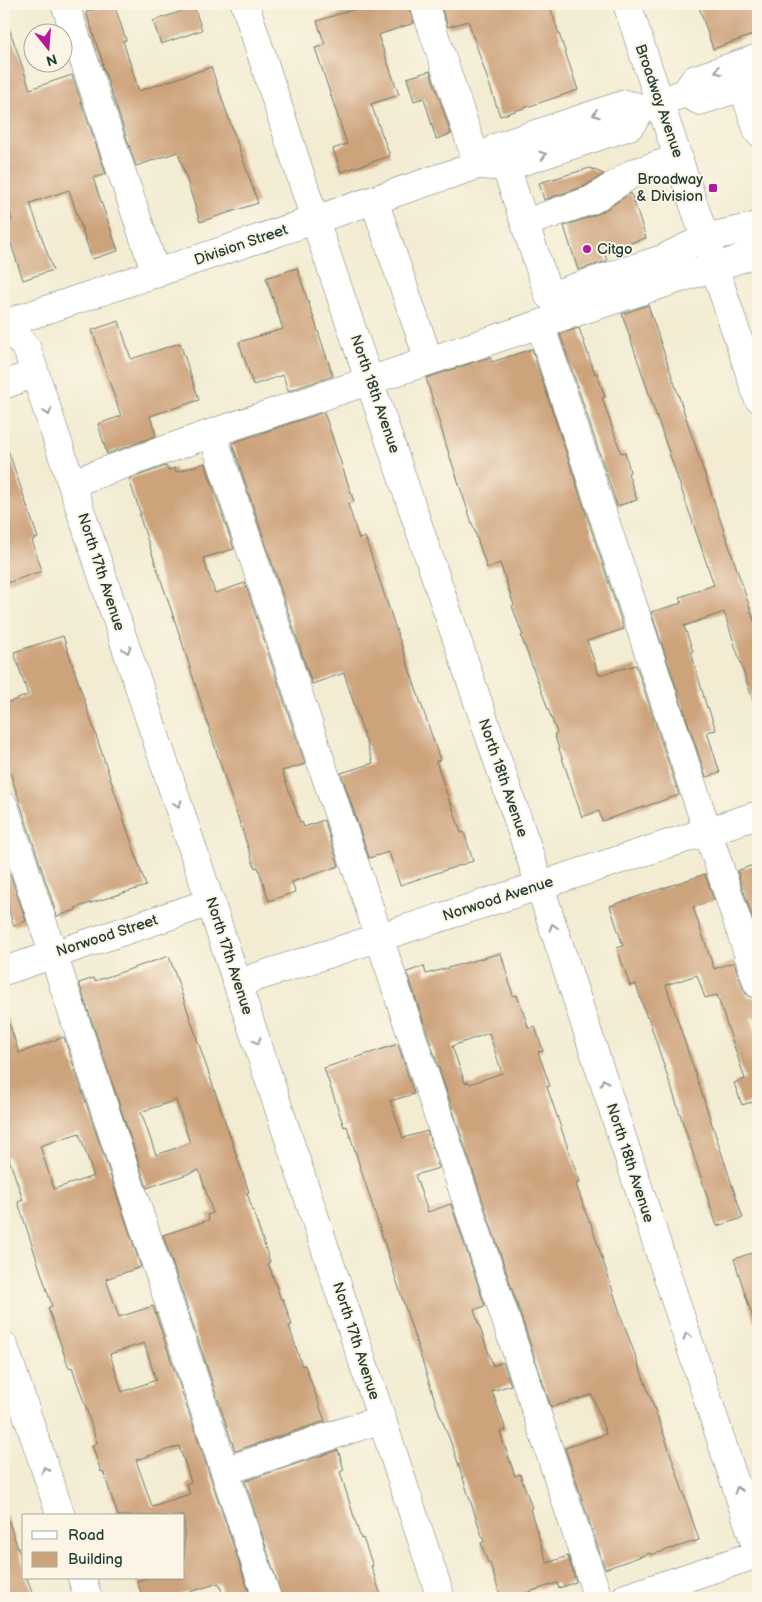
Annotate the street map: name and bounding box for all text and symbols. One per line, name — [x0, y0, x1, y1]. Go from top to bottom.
north arrow — [22, 22, 72, 72]
street label: Broadway Avenue — [631, 42, 687, 160]
text: N — [44, 50, 59, 70]
one-way arrow — [715, 65, 723, 75]
one-way arrow — [593, 108, 601, 118]
one-way arrow — [538, 151, 546, 161]
place label: Broadway & Division — [636, 170, 703, 206]
marker: Broadway & Division — [707, 182, 719, 194]
street label: Division Street — [192, 220, 291, 270]
place label: Citgo — [597, 240, 633, 259]
marker: Citgo — [581, 243, 593, 255]
street label: North 18th Avenue — [346, 332, 404, 456]
one-way arrow — [43, 408, 53, 416]
street label: North 17th Avenue — [73, 511, 129, 633]
one-way arrow — [121, 645, 131, 653]
street label: North 18th Avenue — [474, 716, 532, 840]
one-way arrow — [172, 799, 182, 808]
street label: Norwood Avenue — [440, 872, 556, 926]
street label: North 17th Avenue — [201, 895, 257, 1017]
street label: Norwood Street — [54, 911, 161, 961]
one-way arrow — [549, 924, 559, 932]
one-way arrow — [251, 1037, 261, 1045]
one-way arrow — [599, 1078, 609, 1087]
street label: North 18th Avenue — [602, 1101, 658, 1225]
street label: North 17th Avenue — [328, 1280, 384, 1402]
one-way arrow — [683, 1332, 693, 1341]
one-way arrow — [41, 1466, 51, 1474]
one-way arrow — [733, 1487, 743, 1495]
legend — [22, 1514, 185, 1580]
text: Road — [68, 1526, 104, 1545]
text: Building — [68, 1550, 123, 1569]

